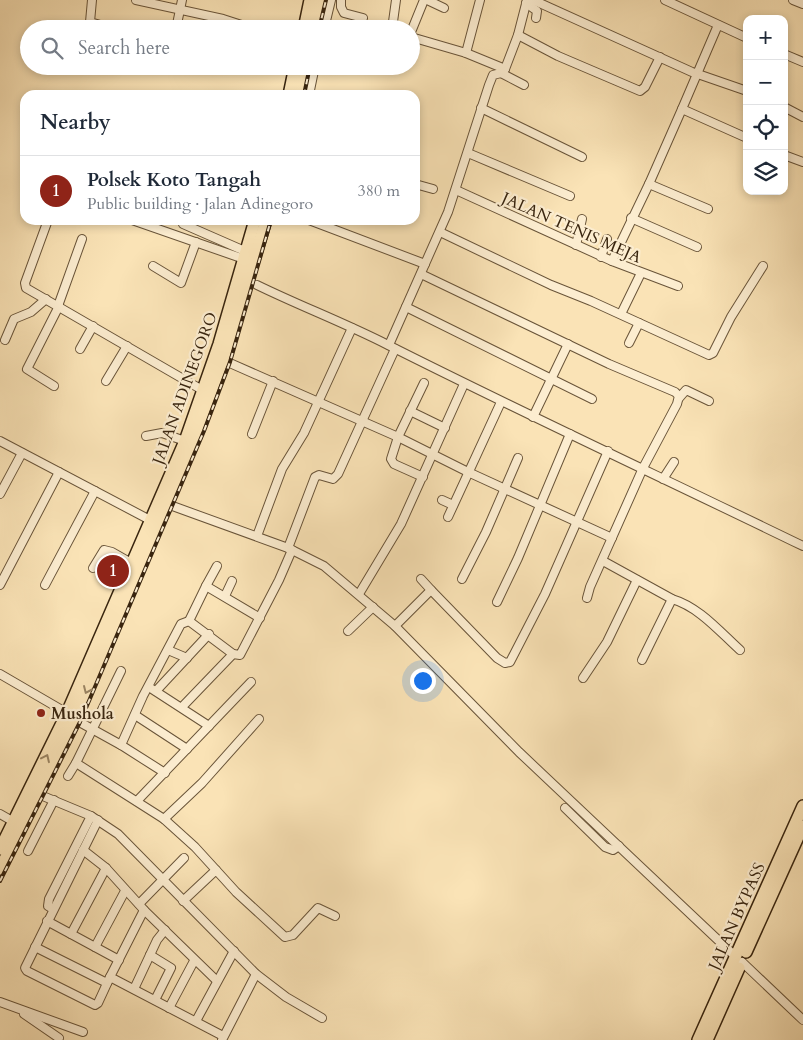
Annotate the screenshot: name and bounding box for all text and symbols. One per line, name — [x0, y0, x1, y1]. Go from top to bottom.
map controls — [743, 15, 788, 195]
button: + — [743, 15, 788, 60]
search box — [20, 20, 420, 75]
icon: search — [38, 34, 66, 62]
text: Search here — [78, 35, 170, 61]
button: − — [743, 60, 788, 105]
button: locate — [743, 105, 788, 150]
text: Nearby — [40, 108, 111, 137]
button: layers — [743, 150, 788, 195]
text: Polsek Koto Tangah — [87, 167, 261, 193]
text: 1 — [52, 180, 60, 202]
text: 380 m — [358, 180, 400, 202]
street label: JALAN TENIS MEJA — [497, 186, 645, 269]
text: Public building · Jalan Adinegoro — [87, 193, 313, 215]
street label: JALAN ADINEGORO — [146, 309, 223, 469]
pin: 1 — [97, 552, 129, 590]
your location — [410, 668, 436, 694]
one-way arrow — [83, 685, 93, 694]
place label: Mushola — [51, 703, 114, 725]
marker: Mushola — [35, 707, 47, 719]
one-way arrow — [39, 754, 50, 763]
street label: JALAN BYPASS — [703, 859, 770, 975]

